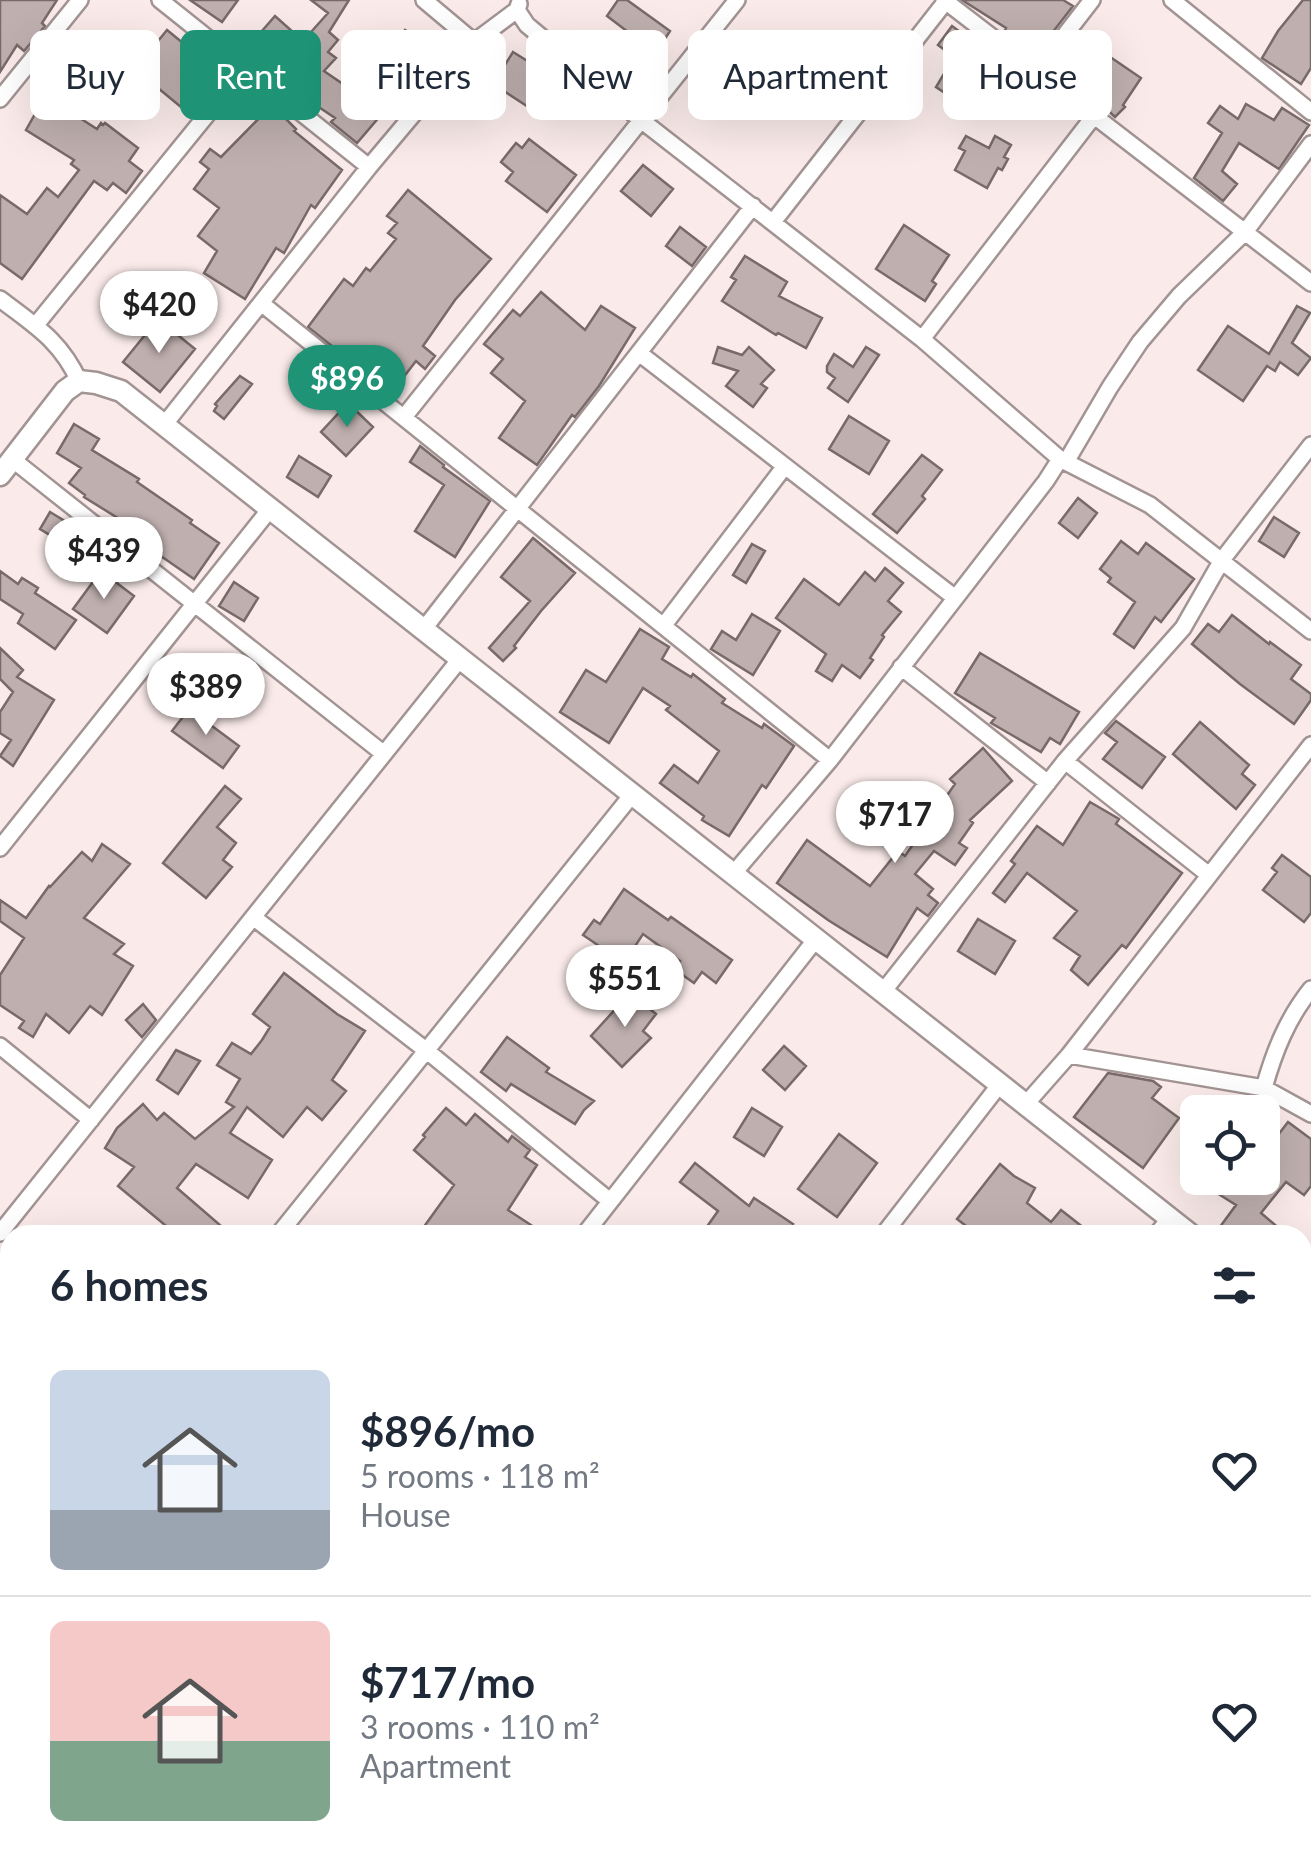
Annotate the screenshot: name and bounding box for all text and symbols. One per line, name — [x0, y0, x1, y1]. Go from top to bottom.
chip: Buy — [30, 30, 160, 120]
chip: Rent — [180, 30, 321, 120]
chip: Filters — [341, 30, 506, 120]
chip: New — [526, 30, 668, 120]
chip: Apartment — [688, 30, 923, 120]
chip: House — [943, 30, 1112, 120]
pin: $420 — [100, 271, 218, 356]
text: $420 — [122, 284, 196, 323]
pin: $896 — [288, 345, 406, 430]
text: $896 — [310, 358, 384, 397]
pin: $439 — [45, 517, 163, 602]
text: $439 — [67, 530, 141, 569]
pin: $389 — [147, 653, 265, 738]
text: $389 — [169, 666, 243, 705]
pin: $717 — [836, 781, 954, 866]
text: $717 — [858, 794, 932, 833]
pin: $551 — [566, 945, 684, 1030]
text: $551 — [588, 958, 662, 997]
map controls — [1180, 1095, 1280, 1195]
button: locate — [1180, 1095, 1280, 1195]
icon: filters — [1207, 1258, 1262, 1313]
text: 6 homes — [50, 1260, 208, 1310]
text: $896/mo — [360, 1406, 535, 1456]
icon: home — [130, 1410, 250, 1530]
icon: heart — [1207, 1443, 1262, 1498]
text: 5 rooms · 118 m² — [360, 1456, 600, 1495]
text: House — [360, 1495, 451, 1534]
text: $717/mo — [360, 1657, 535, 1707]
icon: home — [130, 1661, 250, 1781]
icon: heart — [1207, 1694, 1262, 1749]
text: 3 rooms · 110 m² — [360, 1707, 600, 1746]
text: Apartment — [360, 1746, 511, 1785]

